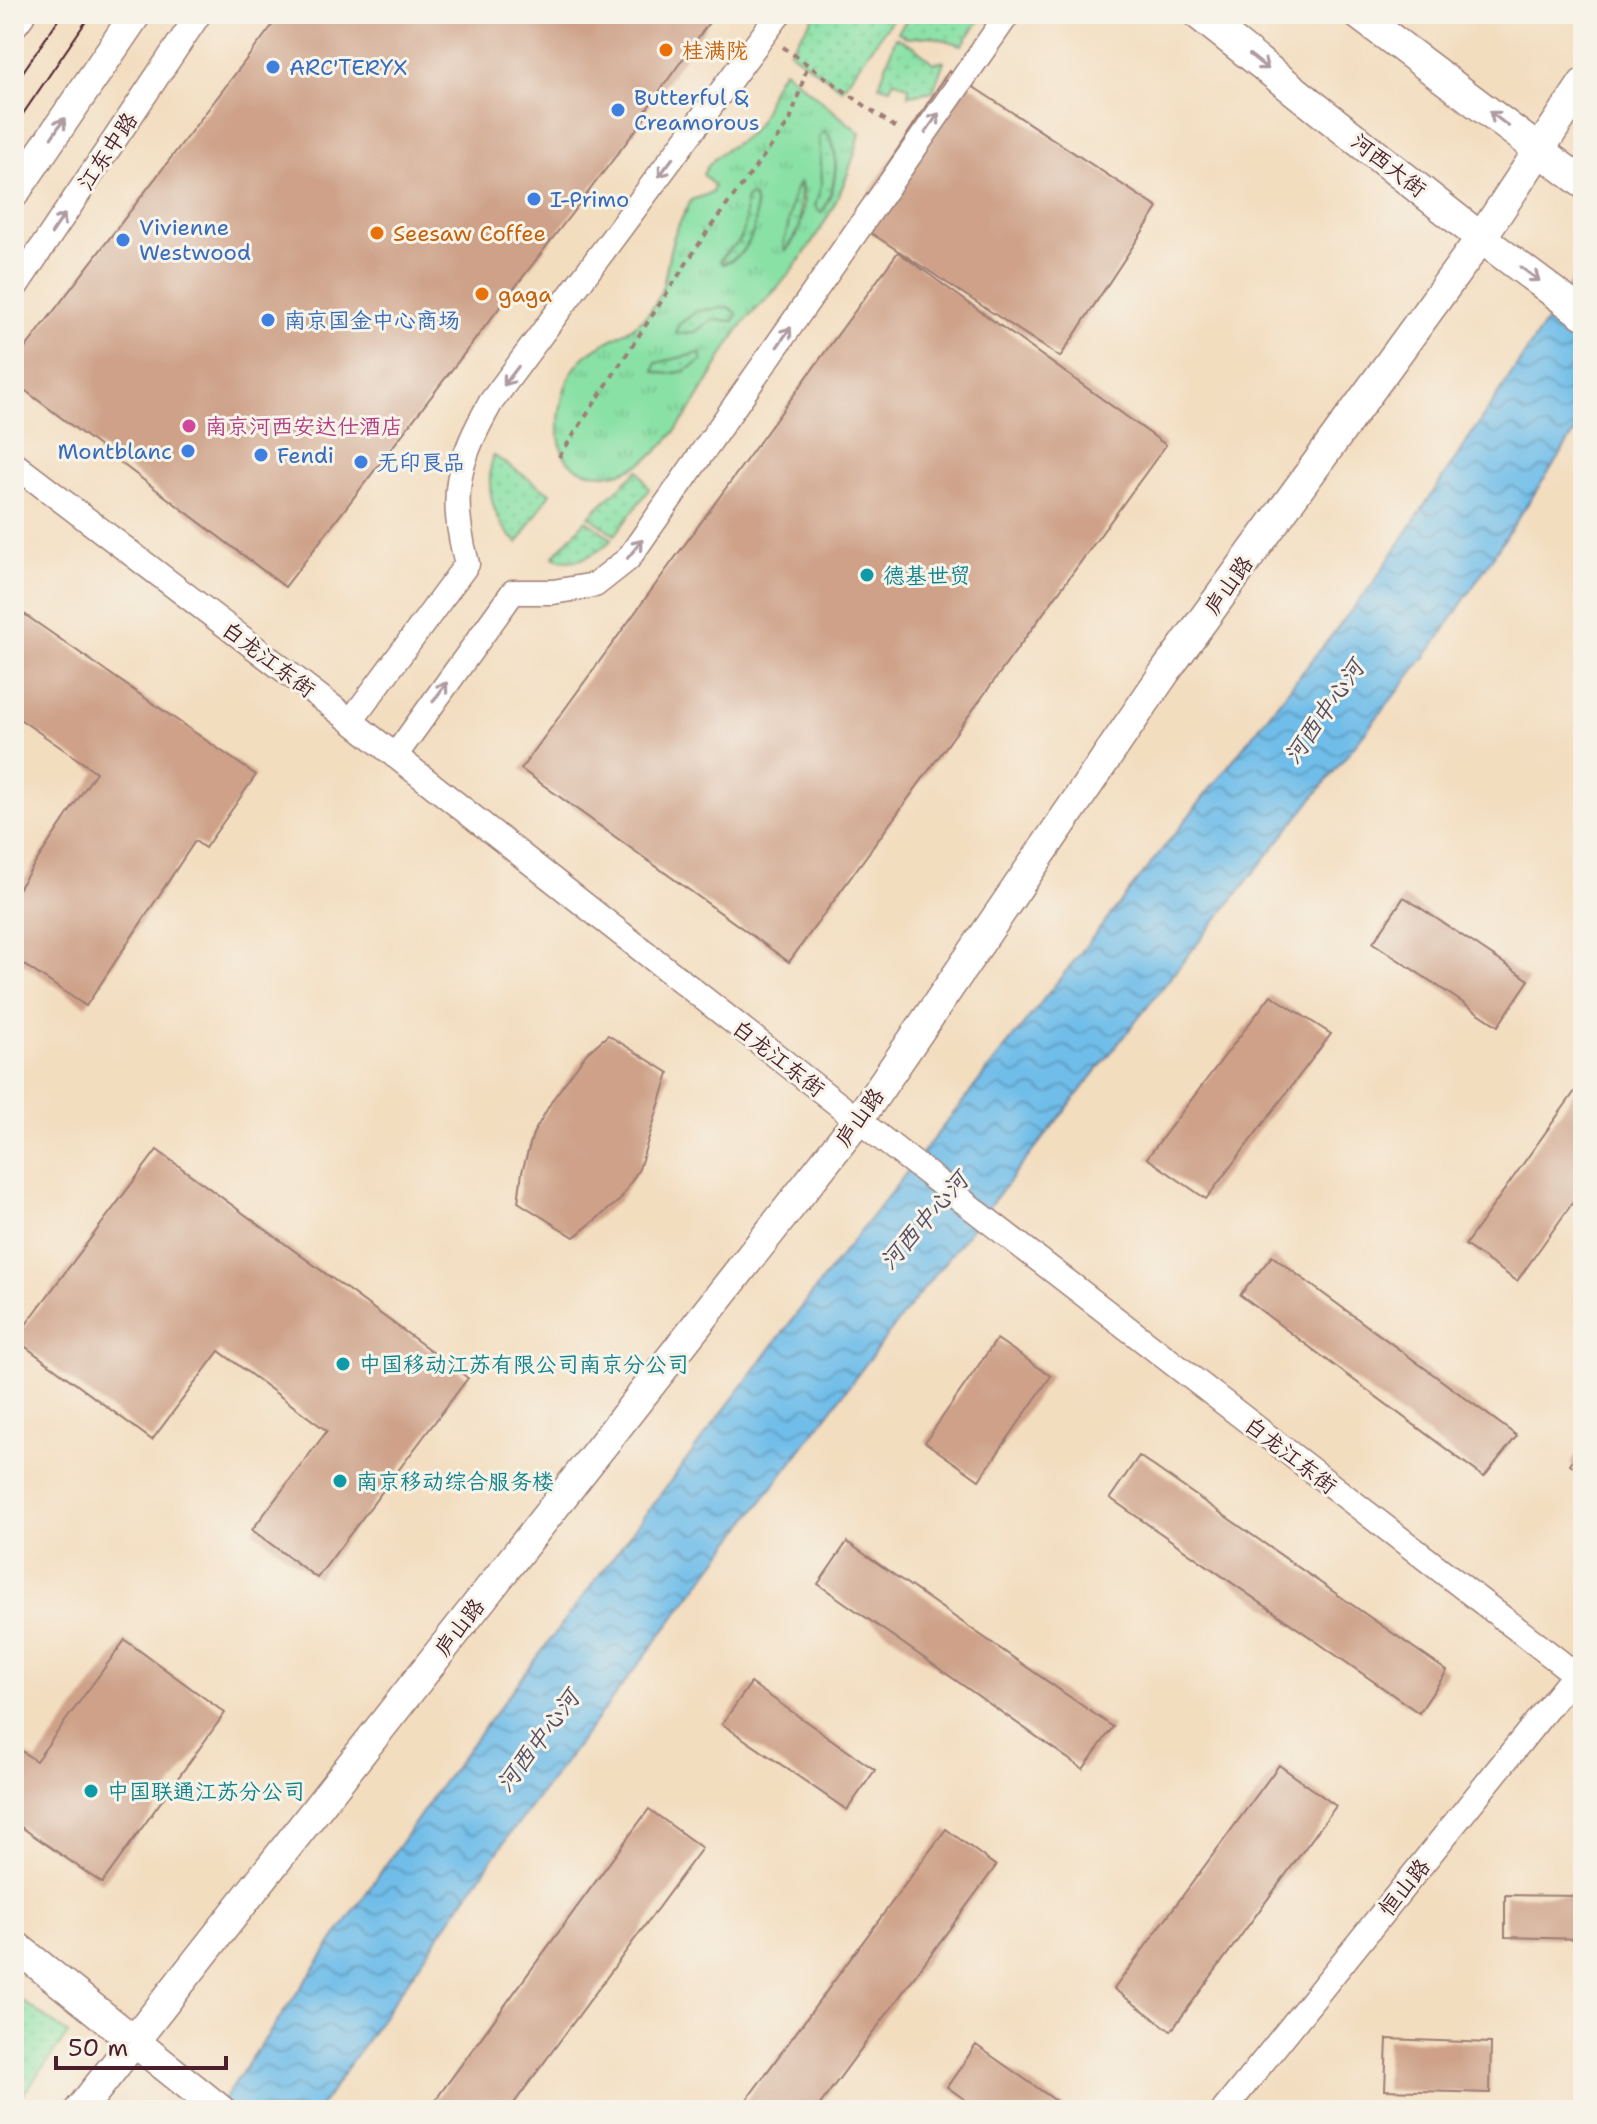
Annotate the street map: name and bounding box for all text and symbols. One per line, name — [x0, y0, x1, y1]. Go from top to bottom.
place label: 桂满陇 — [682, 36, 748, 65]
marker: 桂满陇 — [657, 41, 675, 59]
place label: ARC'TERYX — [289, 53, 407, 82]
one-way arrow — [1248, 54, 1269, 71]
marker: ARC'TERYX — [264, 58, 282, 76]
place label: Butterful & Creamorous — [634, 83, 760, 137]
marker: Butterful & Creamorous — [609, 101, 627, 119]
street label: 江东中路 — [71, 107, 144, 196]
one-way arrow — [1489, 110, 1510, 127]
one-way arrow — [924, 112, 940, 134]
one-way arrow — [50, 118, 66, 140]
street label: 河西大街 — [1345, 127, 1432, 204]
one-way arrow — [658, 155, 674, 177]
place label: I-Primo — [550, 185, 629, 214]
marker: I-Primo — [525, 190, 543, 208]
place label: Vivienne Westwood — [139, 213, 251, 267]
one-way arrow — [49, 214, 66, 236]
place label: Seesaw Coffee — [393, 219, 546, 248]
marker: Seesaw Coffee — [368, 224, 386, 242]
marker: Vivienne Westwood — [114, 231, 132, 249]
one-way arrow — [1519, 266, 1540, 283]
place label: gaga — [498, 280, 552, 309]
marker: gaga — [473, 285, 491, 303]
place label: 南京国金中心商场 — [284, 306, 460, 335]
marker: 南京国金中心商场 — [259, 311, 277, 329]
one-way arrow — [776, 326, 792, 348]
one-way arrow — [503, 364, 520, 386]
place label: 南京河西安达仕酒店 — [205, 412, 403, 441]
marker: 南京河西安达仕酒店 — [180, 417, 198, 435]
place label: Montblanc — [57, 437, 172, 466]
place label: Fendi — [277, 441, 334, 470]
marker: Montblanc — [179, 442, 197, 460]
marker: Fendi — [252, 446, 270, 464]
place label: 无印良品 — [377, 448, 465, 477]
marker: 无印良品 — [352, 453, 370, 471]
one-way arrow — [626, 539, 644, 560]
street label: 庐山路 — [1197, 550, 1260, 621]
place label: 德基世贸 — [883, 561, 971, 590]
marker: 德基世贸 — [858, 566, 876, 584]
street label: 白龙江东街 — [216, 615, 321, 704]
water label: 河西中心河 — [1276, 650, 1374, 770]
one-way arrow — [432, 682, 449, 704]
street label: 白龙江东街 — [726, 1013, 831, 1104]
street label: 庐山路 — [828, 1082, 891, 1153]
water label: 河西中心河 — [873, 1162, 978, 1277]
place label: 中国移动江苏有限公司南京分公司 — [359, 1350, 689, 1379]
marker: 中国移动江苏有限公司南京分公司 — [334, 1355, 352, 1373]
street label: 白龙江东街 — [1238, 1410, 1343, 1501]
place label: 南京移动综合服务楼 — [356, 1467, 554, 1496]
marker: 南京移动综合服务楼 — [331, 1472, 349, 1490]
street label: 庐山路 — [428, 1592, 491, 1662]
water label: 河西中心河 — [489, 1680, 589, 1799]
place label: 中国联通江苏分公司 — [107, 1777, 305, 1806]
marker: 中国联通江苏分公司 — [82, 1782, 100, 1800]
street label: 恒山路 — [1372, 1853, 1436, 1922]
scale bar — [56, 2020, 226, 2070]
text: 50 m — [68, 2032, 128, 2064]

